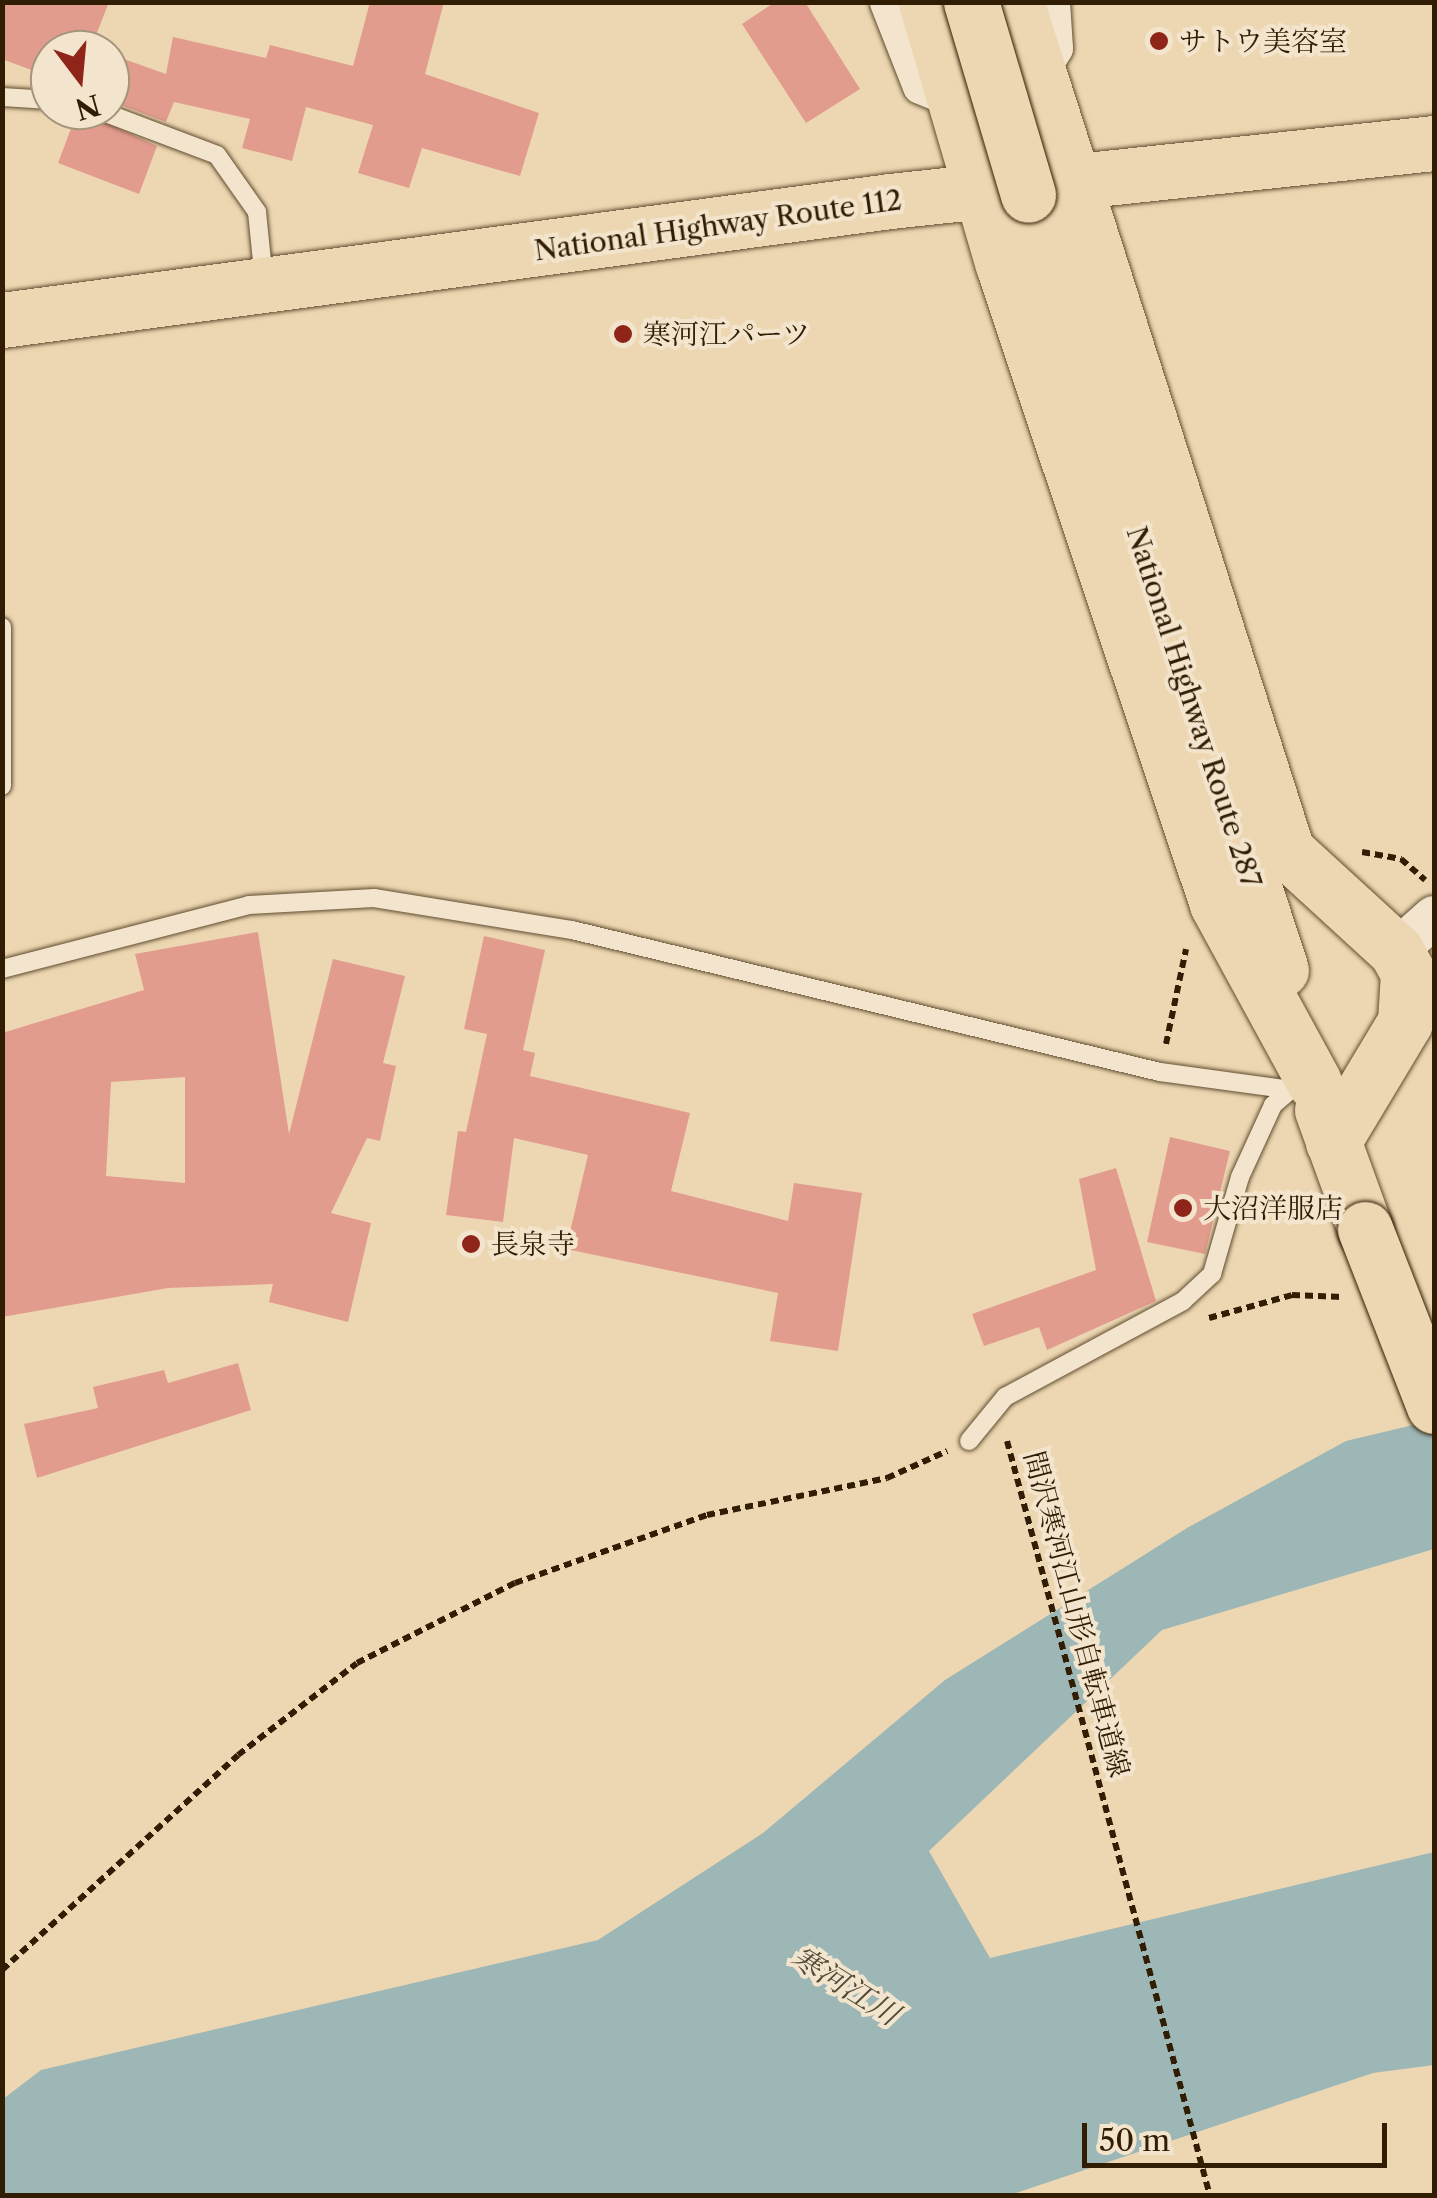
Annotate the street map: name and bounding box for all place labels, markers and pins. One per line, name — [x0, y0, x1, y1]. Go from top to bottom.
place label: サトウ美容室 — [1179, 24, 1347, 58]
marker: サトウ美容室 — [1148, 30, 1170, 52]
place label: 寒河江パーツ — [643, 317, 811, 351]
marker: 寒河江パーツ — [612, 323, 634, 345]
place label: 大沼洋服店 — [1203, 1191, 1343, 1225]
marker: 大沼洋服店 — [1172, 1197, 1194, 1219]
place label: 長泉寺 — [491, 1227, 575, 1261]
marker: 長泉寺 — [460, 1233, 482, 1255]

